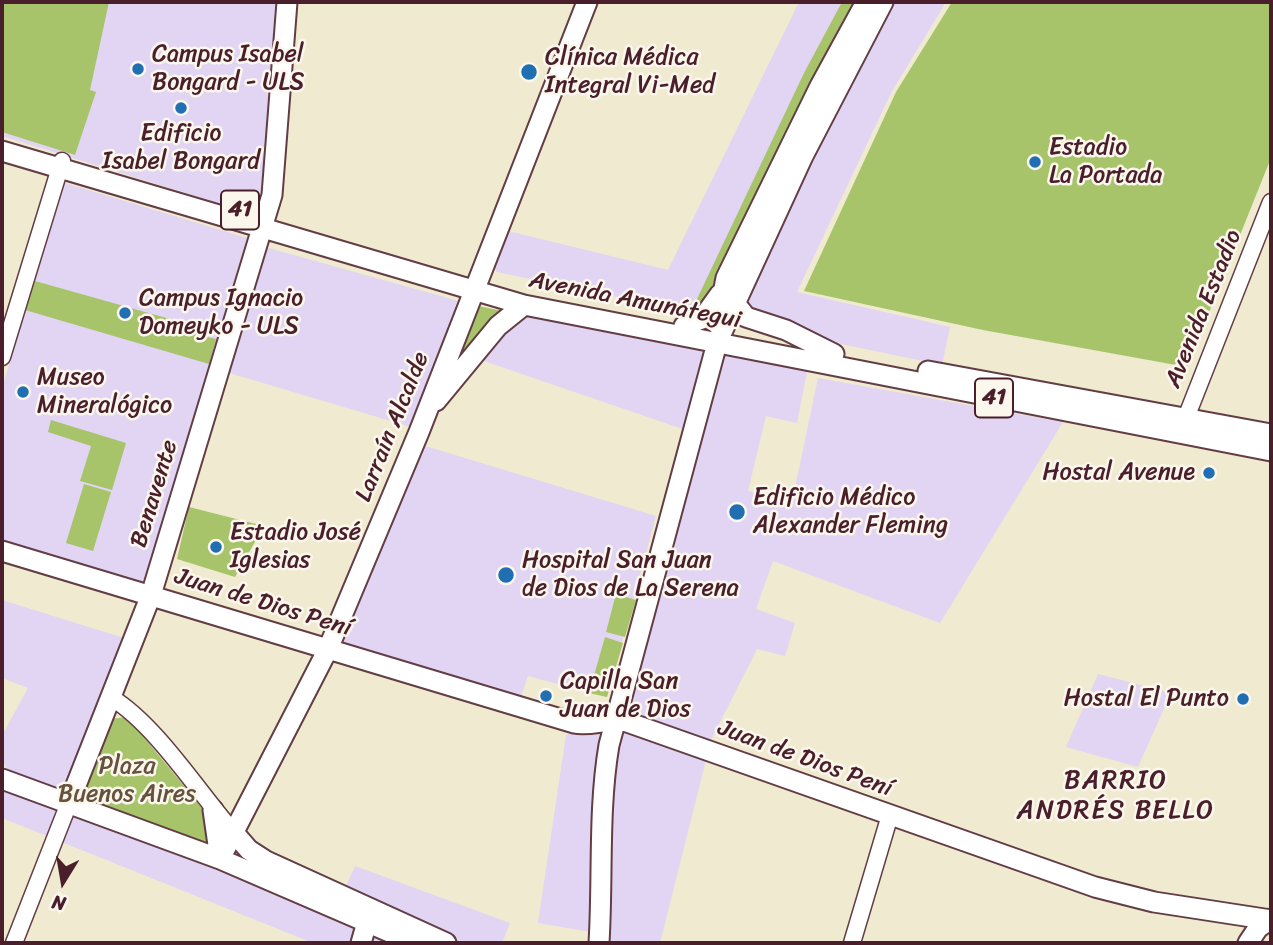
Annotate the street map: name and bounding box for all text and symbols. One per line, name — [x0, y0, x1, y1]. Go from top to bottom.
place label: Campus Isabel Bongard - ULS — [152, 41, 305, 97]
place label: Clínica Médica Integral Vi-Med — [545, 44, 715, 100]
marker: Campus Isabel Bongard - ULS — [130, 61, 146, 77]
marker: Clínica Médica Integral Vi-Med — [519, 62, 539, 82]
marker: Edificio Isabel Bongard — [173, 100, 189, 116]
place label: Edificio Isabel Bongard — [102, 120, 260, 176]
place label: Estadio La Portada — [1049, 134, 1162, 190]
marker: Estadio La Portada — [1027, 154, 1043, 170]
road number: 41 — [221, 190, 259, 230]
street label: Avenida Estadio — [1159, 226, 1249, 392]
street label: Avenida Amunátegui — [527, 266, 743, 336]
place label: Campus Ignacio Domeyko - ULS — [139, 285, 303, 341]
marker: Campus Ignacio Domeyko - ULS — [117, 305, 133, 321]
street label: Larraín Alcalde — [350, 348, 436, 506]
place label: Museo Mineralógico — [37, 364, 172, 420]
road number: 41 — [975, 378, 1013, 418]
marker: Museo Mineralógico — [15, 384, 31, 400]
street label: Benavente — [125, 437, 185, 551]
place label: Hostal Avenue — [1043, 459, 1195, 487]
marker: Hostal Avenue — [1201, 465, 1217, 481]
place label: Edificio Médico Alexander Fleming — [753, 484, 948, 540]
marker: Edificio Médico Alexander Fleming — [727, 502, 747, 522]
place label: Estadio José Iglesias — [230, 519, 361, 575]
marker: Estadio José Iglesias — [208, 539, 224, 555]
place label: Hospital San Juan de Dios de La Serena — [522, 547, 739, 603]
street label: Juan de Dios Pení — [171, 562, 355, 644]
marker: Hospital San Juan de Dios de La Serena — [496, 565, 516, 585]
place label: Capilla San Juan de Dios — [560, 668, 691, 724]
place label: Hostal El Punto — [1064, 685, 1229, 713]
marker: Capilla San Juan de Dios — [538, 688, 554, 704]
marker: Hostal El Punto — [1235, 691, 1251, 707]
street label: Juan de Dios Pení — [714, 714, 896, 804]
park label: Plaza Buenos Aires — [58, 753, 196, 809]
district label: BARRIO ANDRÉS BELLO — [1018, 765, 1214, 826]
north arrow — [28, 847, 98, 917]
text: N — [49, 886, 69, 921]

